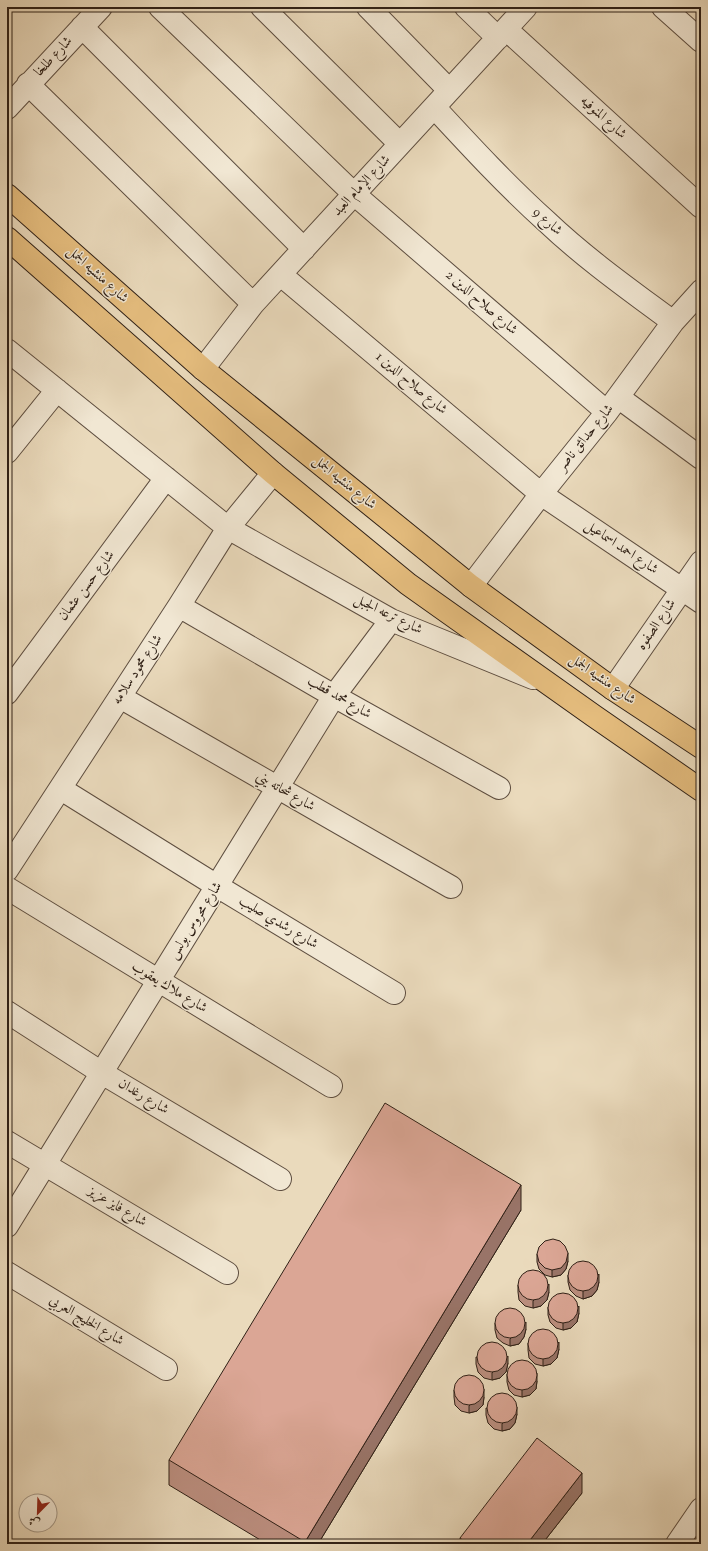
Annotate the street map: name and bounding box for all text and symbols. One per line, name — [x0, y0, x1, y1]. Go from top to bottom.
street label: شارع طلخا — [30, 32, 78, 82]
street label: شارع المنوفيه — [575, 92, 631, 144]
street label: شارع الإمام العبد — [328, 151, 397, 222]
street label: شارع 9 — [528, 203, 566, 241]
street label: شارع منشيه الجمل — [62, 242, 132, 308]
street label: شارع صلاح الدين 2 — [440, 266, 522, 341]
street label: شارع صلاح الدين 1 — [370, 348, 451, 421]
street label: شارع حدائق ناصر — [552, 400, 619, 477]
street label: شارع منشيه الجمل — [308, 451, 380, 515]
street label: شارع احمد اسماعيل — [580, 516, 662, 580]
street label: شارع حسن عثمان — [54, 546, 120, 625]
street label: شارع ترعه الجبل — [350, 590, 426, 640]
street label: شارع الصفوه — [632, 595, 682, 655]
street label: شارع محمود سلامه — [108, 631, 168, 709]
street label: شارع منشيه الجمل — [565, 650, 639, 710]
street label: شارع محمد قطب — [303, 672, 375, 725]
street label: شارع شحاته يني — [251, 767, 318, 818]
street label: شارع محروس بولس — [164, 878, 228, 964]
street label: شارع رشدي صليب — [235, 891, 322, 955]
street label: شارع ملاك يعقوب — [127, 957, 211, 1019]
street label: شارع رغدان — [114, 1074, 172, 1120]
street label: شارع فايز عزيز — [82, 1181, 150, 1232]
street label: شارع الخليج العربي — [44, 1291, 127, 1352]
north arrow — [18, 1493, 58, 1533]
text: ش — [26, 1512, 43, 1531]

